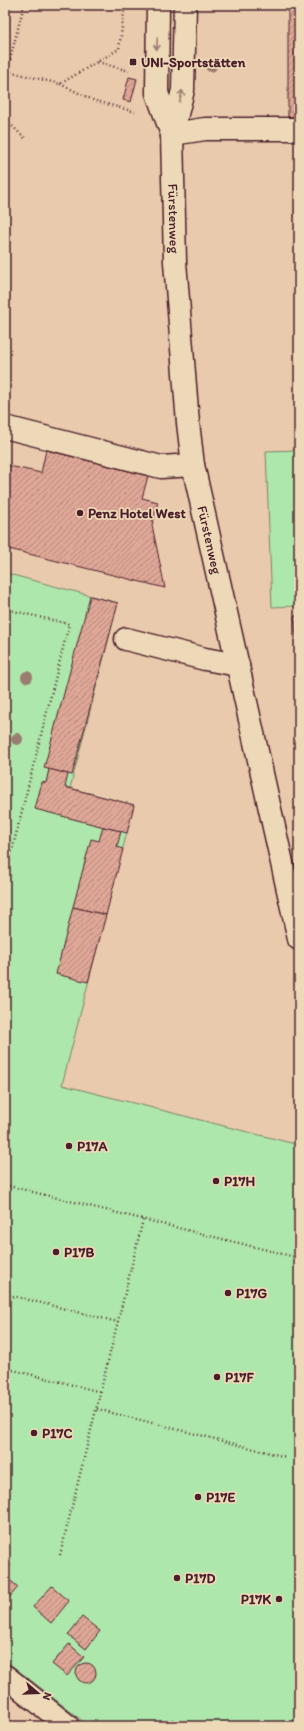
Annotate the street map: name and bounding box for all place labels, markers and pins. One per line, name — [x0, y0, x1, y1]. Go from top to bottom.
place label: UNI-Sportstätten — [141, 54, 245, 71]
marker: UNI-Sportstätten — [128, 57, 138, 67]
place label: Penz Hotel West — [88, 505, 186, 522]
marker: Penz Hotel West — [75, 508, 85, 518]
place label: P17A — [77, 1138, 108, 1155]
marker: P17A — [64, 1141, 74, 1151]
place label: P17H — [224, 1173, 255, 1190]
marker: P17H — [211, 1176, 221, 1186]
place label: P17B — [64, 1244, 94, 1261]
marker: P17B — [51, 1247, 61, 1257]
place label: P17G — [236, 1285, 267, 1302]
marker: P17G — [223, 1288, 233, 1298]
place label: P17F — [225, 1369, 254, 1386]
marker: P17F — [212, 1372, 222, 1382]
place label: P17C — [42, 1425, 72, 1442]
marker: P17C — [29, 1428, 39, 1438]
place label: P17E — [206, 1489, 235, 1506]
marker: P17E — [193, 1492, 203, 1502]
place label: P17D — [185, 1570, 215, 1587]
marker: P17D — [172, 1573, 182, 1583]
place label: P17K — [241, 1591, 271, 1608]
marker: P17K — [274, 1594, 284, 1604]

